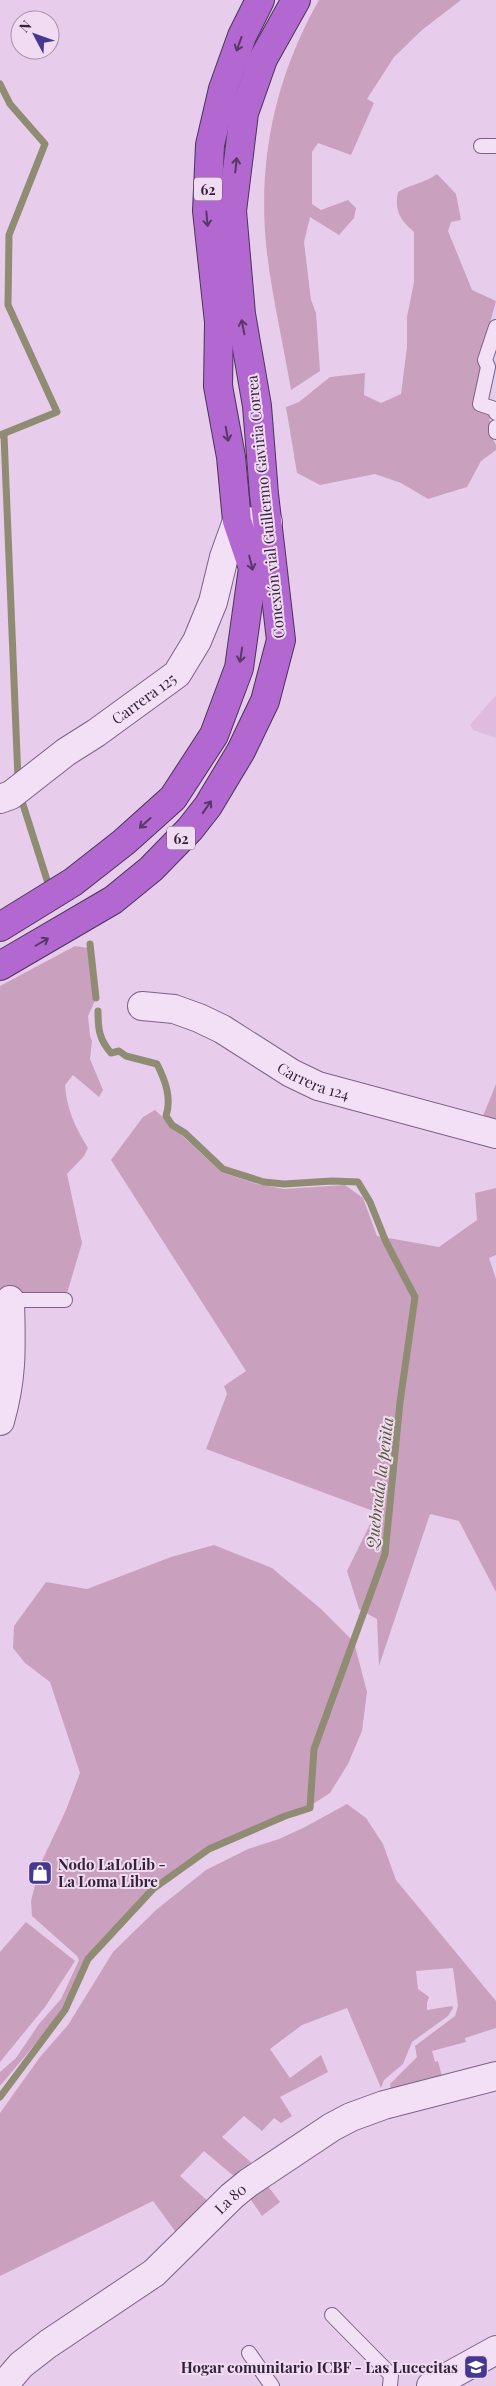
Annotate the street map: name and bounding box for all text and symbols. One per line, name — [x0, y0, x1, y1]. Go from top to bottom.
north arrow — [10, 10, 60, 60]
text: N — [14, 16, 35, 36]
one-way arrow — [234, 36, 243, 51]
one-way arrow — [231, 158, 241, 174]
road number: 62 — [194, 178, 222, 200]
one-way arrow — [203, 211, 212, 227]
one-way arrow — [238, 319, 248, 335]
street label: Conexión vial Guillermo Gaviria Correa — [241, 374, 289, 640]
one-way arrow — [222, 426, 232, 442]
one-way arrow — [247, 555, 256, 571]
one-way arrow — [236, 647, 246, 663]
street label: Carrera 125 — [107, 668, 180, 729]
one-way arrow — [202, 800, 212, 814]
one-way arrow — [138, 817, 151, 829]
road number: 62 — [167, 826, 195, 850]
one-way arrow — [35, 937, 50, 947]
street label: Carrera 124 — [274, 1057, 352, 1104]
water label: Quebrada la peñita — [360, 1416, 398, 1551]
place label: Nodo LaLoLib - La Loma Libre — [58, 1854, 166, 1891]
shop icon: Nodo LaLoLib - La Loma Libre — [27, 1860, 53, 1886]
street label: La 80 — [210, 2179, 250, 2218]
school or university icon: Hogar comunitario ICBF - Las Lucecitas — [463, 2354, 489, 2380]
place label: Hogar comunitario ICBF - Las Lucecitas — [181, 2357, 458, 2377]

